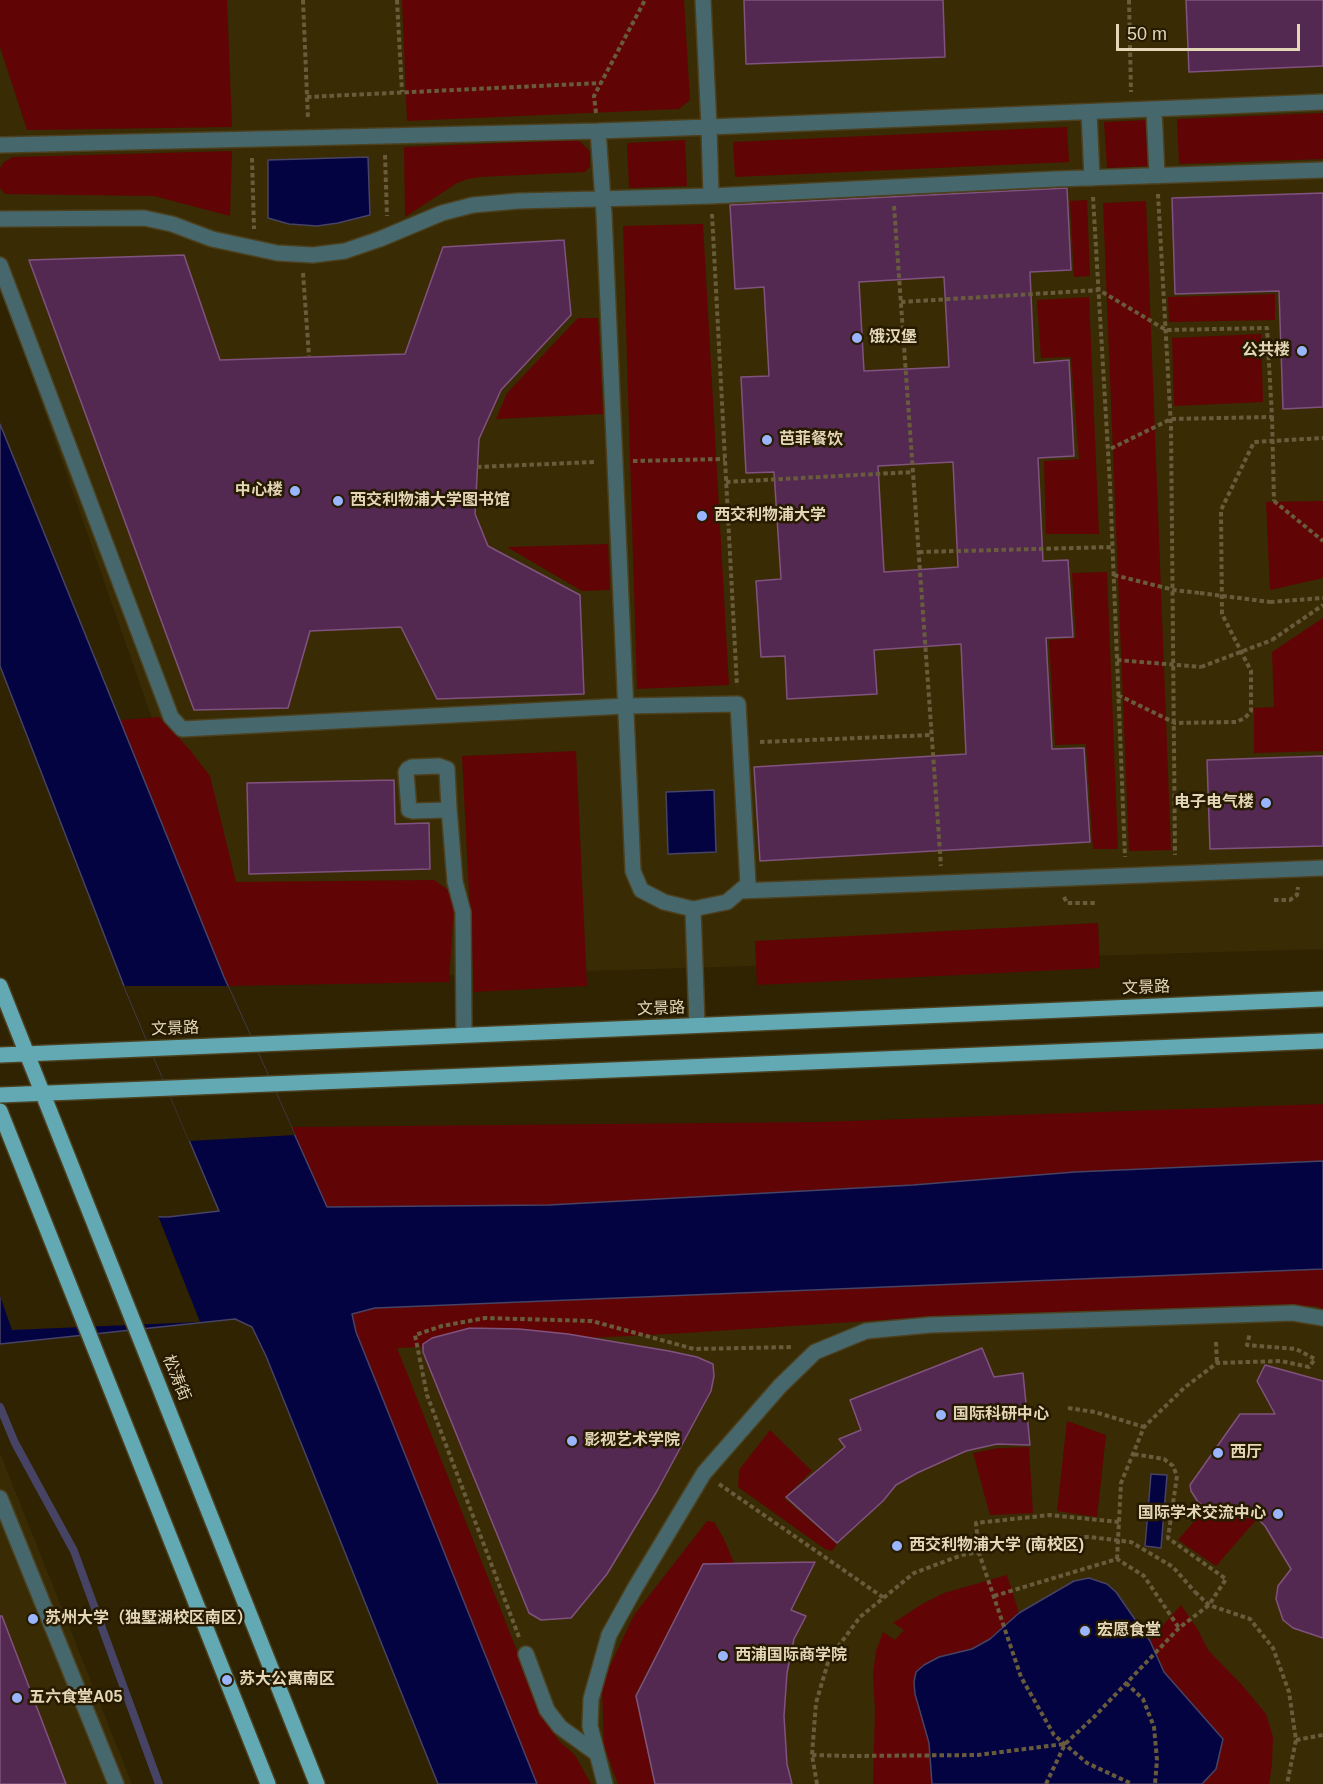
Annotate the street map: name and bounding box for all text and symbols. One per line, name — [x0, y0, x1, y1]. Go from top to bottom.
scale bar — [1119, 12, 1304, 50]
text: 50 m — [1127, 24, 1167, 44]
place label: 饿汉堡 — [869, 328, 917, 348]
marker: 饿汉堡 — [850, 331, 864, 345]
place label: 公共楼 — [1242, 341, 1290, 361]
marker: 公共楼 — [1295, 344, 1309, 358]
place label: 芭菲餐饮 — [779, 430, 843, 450]
marker: 芭菲餐饮 — [760, 433, 774, 447]
place label: 中心楼 — [235, 481, 283, 501]
marker: 中心楼 — [288, 484, 302, 498]
place label: 西交利物浦大学图书馆 — [350, 491, 510, 511]
marker: 西交利物浦大学图书馆 — [331, 494, 345, 508]
place label: 西交利物浦大学 — [714, 506, 826, 526]
marker: 西交利物浦大学 — [695, 509, 709, 523]
place label: 电子电气楼 — [1174, 793, 1254, 813]
marker: 电子电气楼 — [1259, 796, 1273, 810]
street label: 文景路 — [1122, 978, 1170, 998]
street label: 文景路 — [637, 999, 685, 1019]
street label: 文景路 — [151, 1019, 199, 1039]
street label: 松涛街 — [158, 1352, 194, 1404]
place label: 国际科研中心 — [953, 1405, 1049, 1425]
marker: 国际科研中心 — [934, 1408, 948, 1422]
place label: 影视艺术学院 — [584, 1431, 680, 1451]
marker: 影视艺术学院 — [565, 1434, 579, 1448]
place label: 西厅 — [1230, 1443, 1262, 1463]
marker: 西厅 — [1211, 1446, 1225, 1460]
place label: 国际学术交流中心 — [1138, 1504, 1266, 1524]
marker: 国际学术交流中心 — [1271, 1507, 1285, 1521]
place label: 西交利物浦大学 (南校区) — [909, 1536, 1084, 1556]
marker: 西交利物浦大学 (南校区) — [890, 1539, 904, 1553]
place label: 苏州大学（独墅湖校区南区） — [45, 1609, 253, 1629]
marker: 苏州大学（独墅湖校区南区） — [26, 1612, 40, 1626]
place label: 宏愿食堂 — [1097, 1621, 1161, 1641]
marker: 宏愿食堂 — [1078, 1624, 1092, 1638]
place label: 西浦国际商学院 — [735, 1646, 847, 1666]
marker: 西浦国际商学院 — [716, 1649, 730, 1663]
place label: 苏大公寓南区 — [239, 1670, 335, 1690]
marker: 苏大公寓南区 — [220, 1673, 234, 1687]
place label: 五六食堂A05 — [29, 1688, 122, 1708]
marker: 五六食堂A05 — [10, 1691, 24, 1705]

